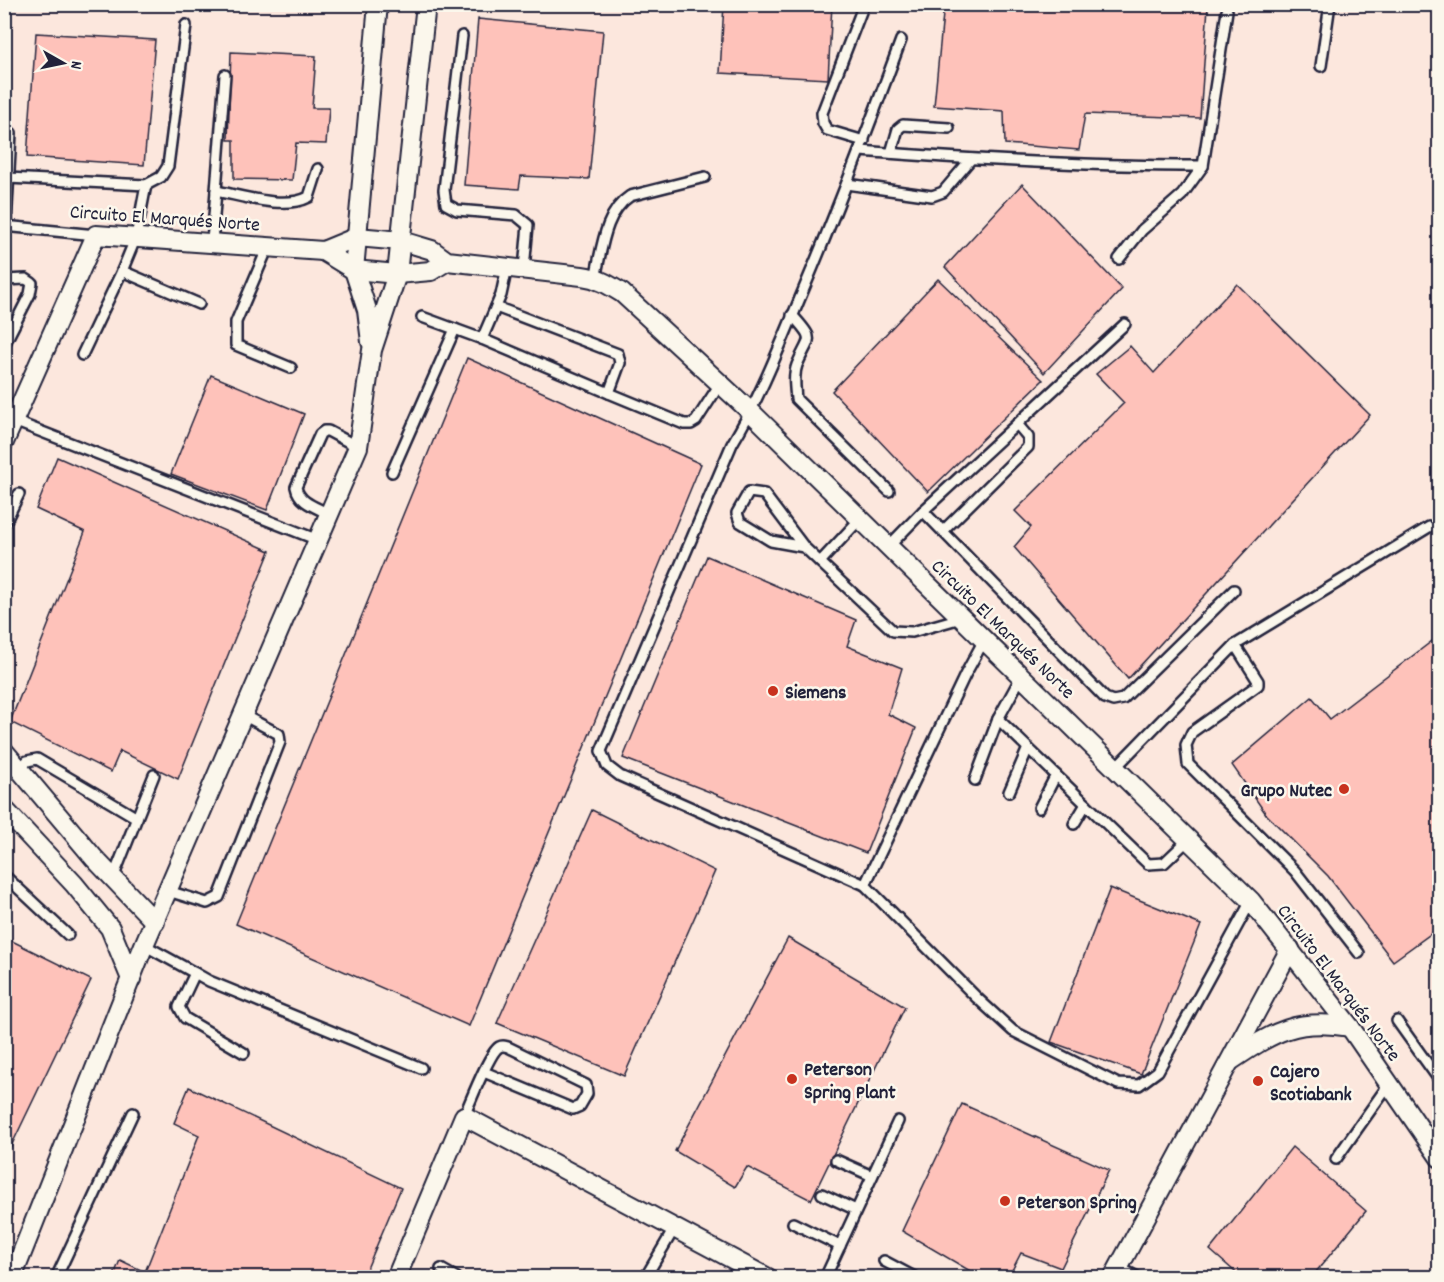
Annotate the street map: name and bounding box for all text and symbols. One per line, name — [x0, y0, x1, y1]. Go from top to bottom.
north arrow — [33, 33, 93, 93]
text: N — [63, 59, 87, 71]
street label: Circuito El Marqués Norte — [69, 199, 261, 241]
street label: Circuito El Marqués Norte — [924, 554, 1080, 707]
place label: Siemens — [785, 680, 846, 708]
marker: Siemens — [766, 684, 780, 698]
place label: Grupo Nutec — [1240, 778, 1332, 806]
marker: Grupo Nutec — [1337, 782, 1351, 796]
street label: Circuito El Marqués Norte — [1269, 899, 1406, 1068]
place label: Peterson Spring Plant — [804, 1057, 896, 1108]
place label: Cajero Scotiabank — [1270, 1059, 1352, 1110]
marker: Peterson Spring Plant — [785, 1072, 799, 1086]
marker: Cajero Scotiabank — [1251, 1074, 1265, 1088]
place label: Peterson Spring — [1017, 1190, 1137, 1218]
marker: Peterson Spring — [998, 1194, 1012, 1208]

